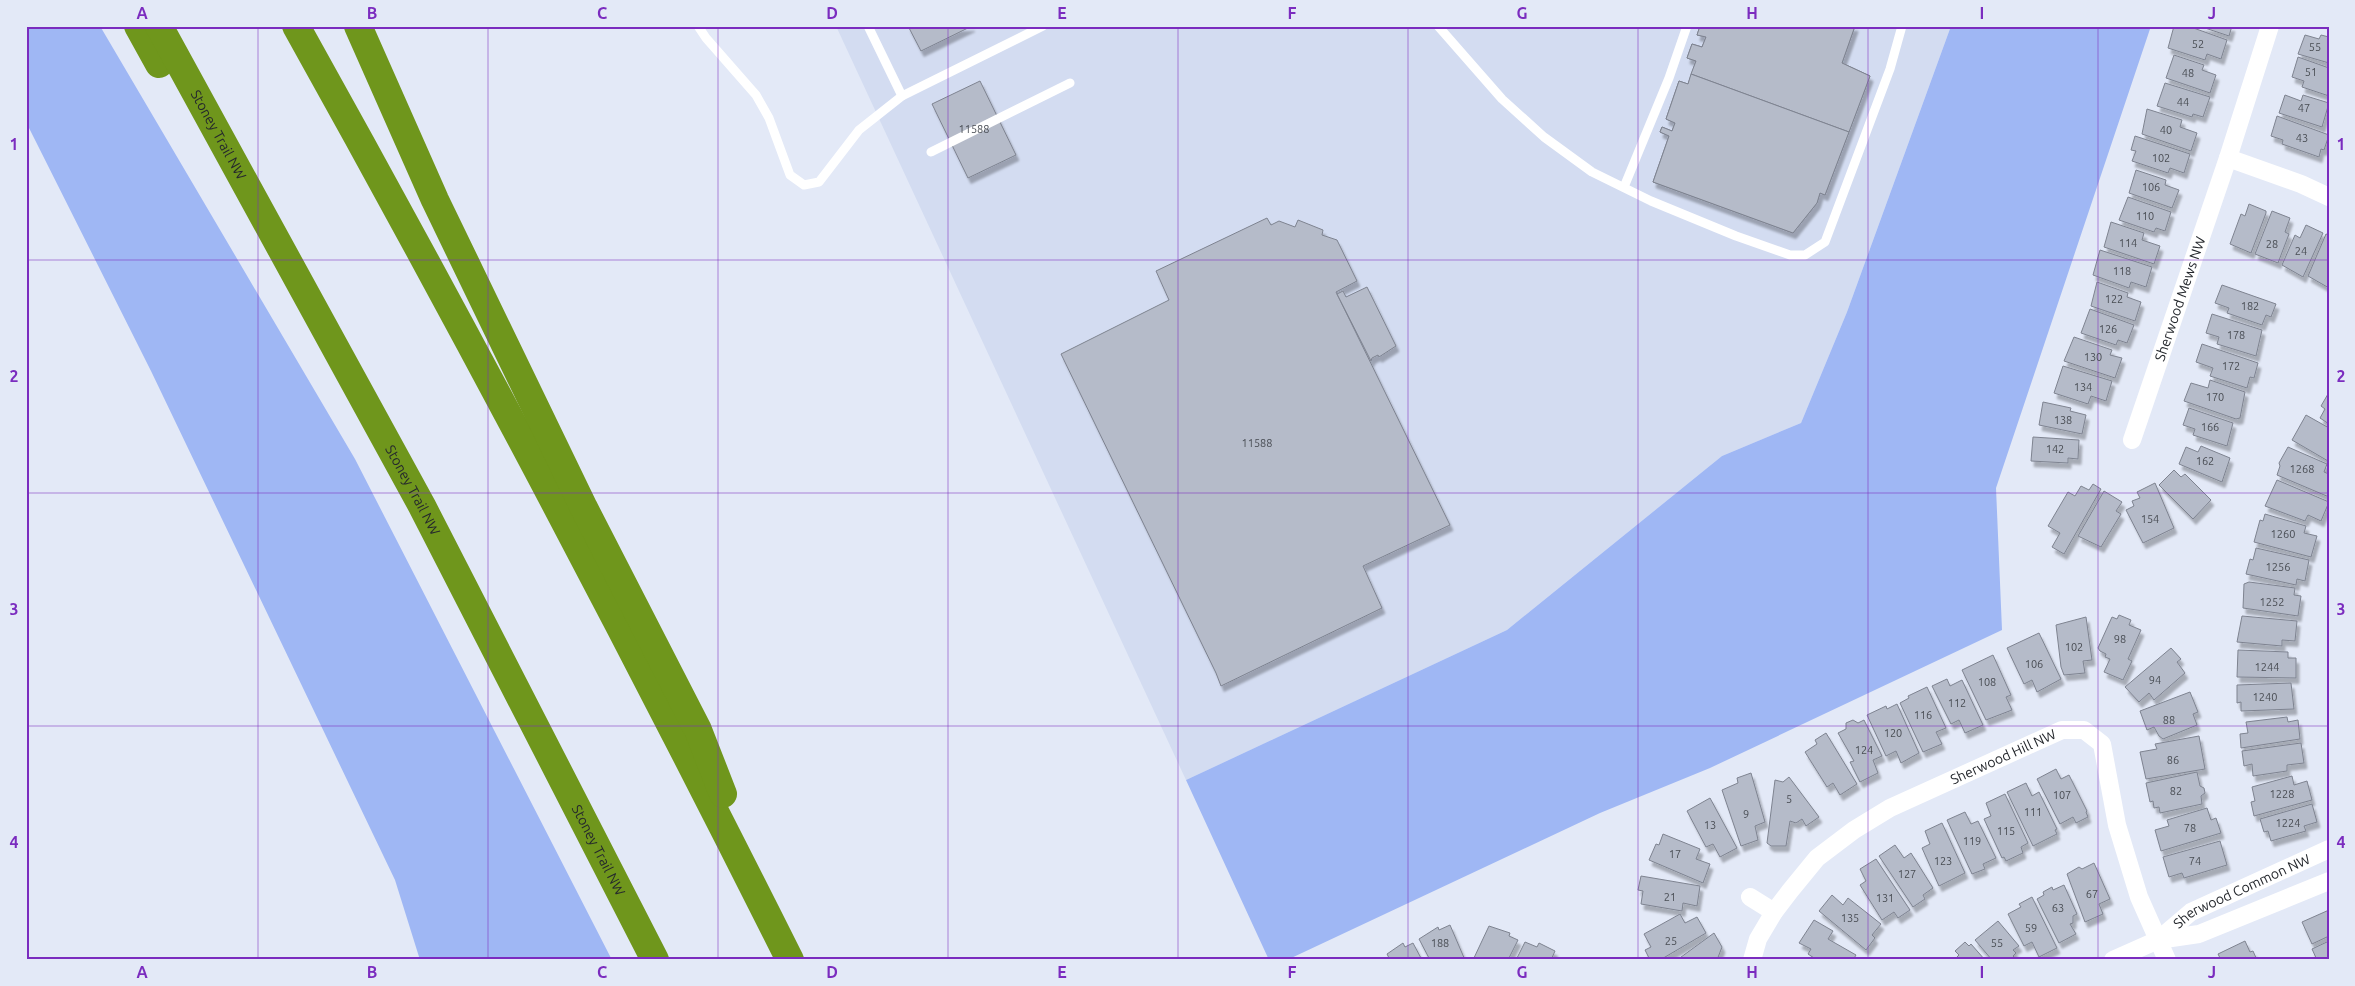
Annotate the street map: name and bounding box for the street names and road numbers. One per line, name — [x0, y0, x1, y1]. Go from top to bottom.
street label: Stoney Trail NW — [188, 87, 250, 182]
street label: Sherwood Mews NW — [2151, 235, 2209, 363]
street label: Stoney Trail NW — [382, 442, 444, 538]
street label: Sherwood Hill NW — [1948, 726, 2058, 788]
street label: Stoney Trail NW — [569, 802, 628, 898]
street label: Sherwood Common NW — [2170, 851, 2313, 931]

